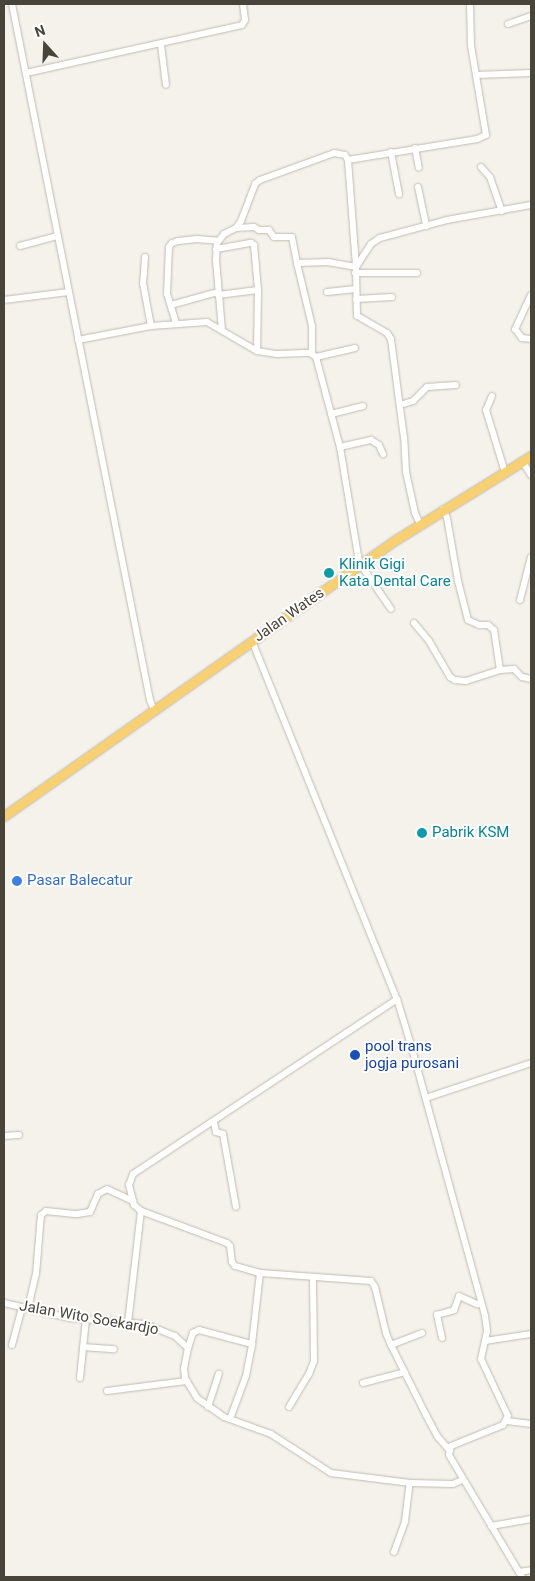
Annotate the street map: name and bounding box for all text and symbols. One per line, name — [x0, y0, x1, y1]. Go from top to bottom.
north arrow — [20, 20, 70, 70]
text: N — [32, 22, 47, 40]
place label: Klinik Gigi Kata Dental Care — [339, 555, 451, 590]
marker: Klinik Gigi Kata Dental Care — [323, 567, 335, 579]
street label: Jalan Wates — [250, 584, 328, 646]
place label: Pabrik KSM — [432, 824, 509, 842]
marker: Pabrik KSM — [416, 827, 428, 839]
place label: Pasar Balecatur — [27, 872, 133, 890]
marker: Pasar Balecatur — [11, 875, 23, 887]
place label: pool trans jogja purosani — [365, 1037, 459, 1072]
marker: pool trans jogja purosani — [349, 1049, 361, 1061]
street label: Jalan Wito Soekardjo — [18, 1297, 160, 1339]

